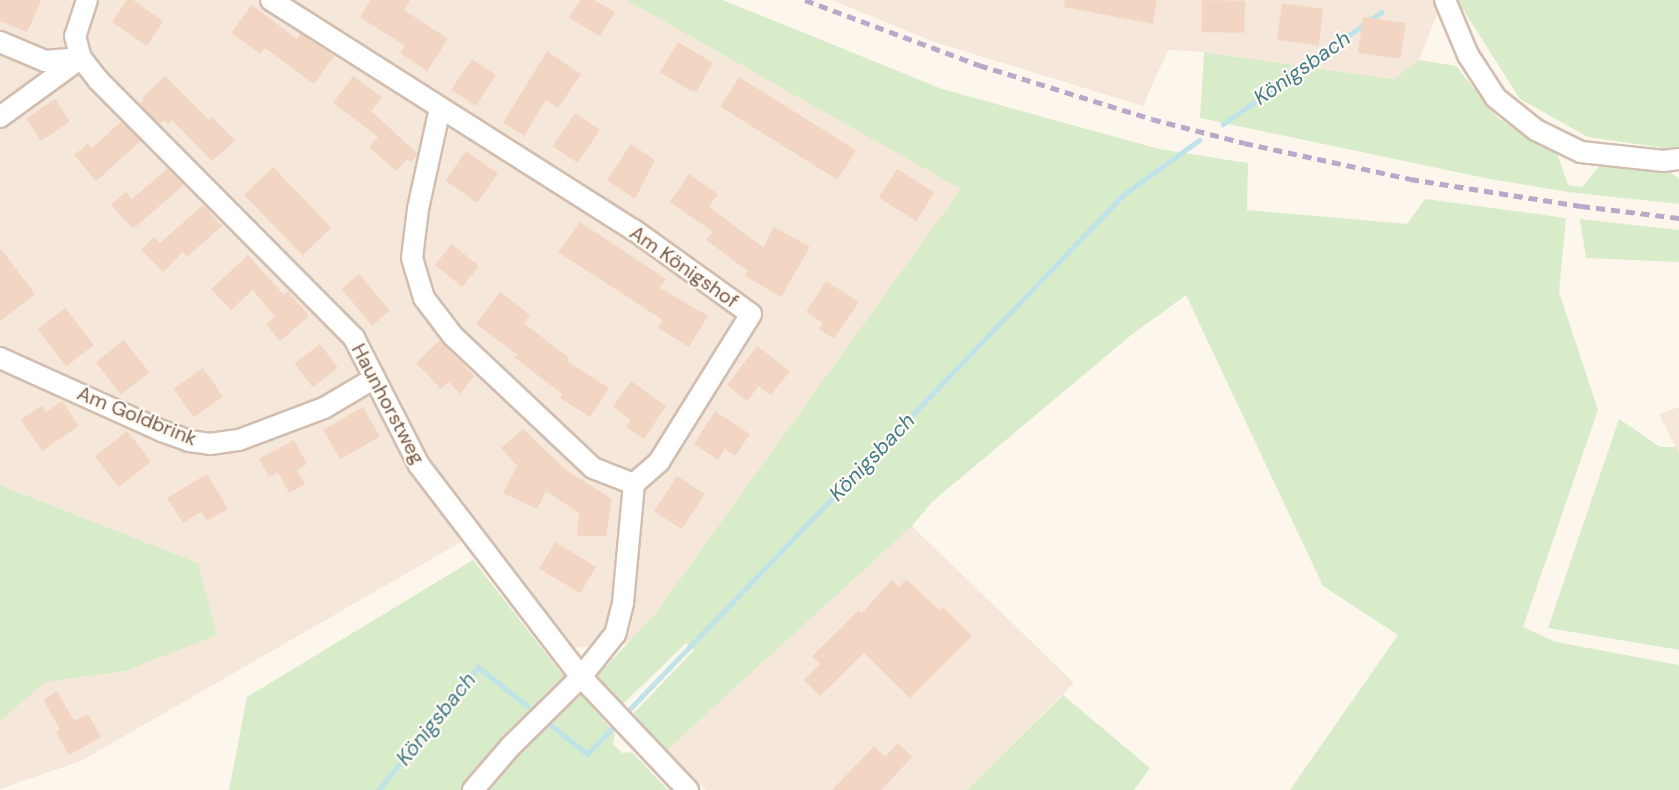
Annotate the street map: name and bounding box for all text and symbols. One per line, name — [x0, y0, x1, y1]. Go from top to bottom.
water label: Königsbach — [1249, 26, 1355, 110]
street label: Am Königshof — [625, 221, 743, 313]
street label: Haunhorstweg — [346, 340, 430, 468]
street label: Am Goldbrink — [74, 381, 200, 451]
water label: Königsbach — [824, 408, 920, 506]
water label: Königsbach — [391, 668, 481, 770]

